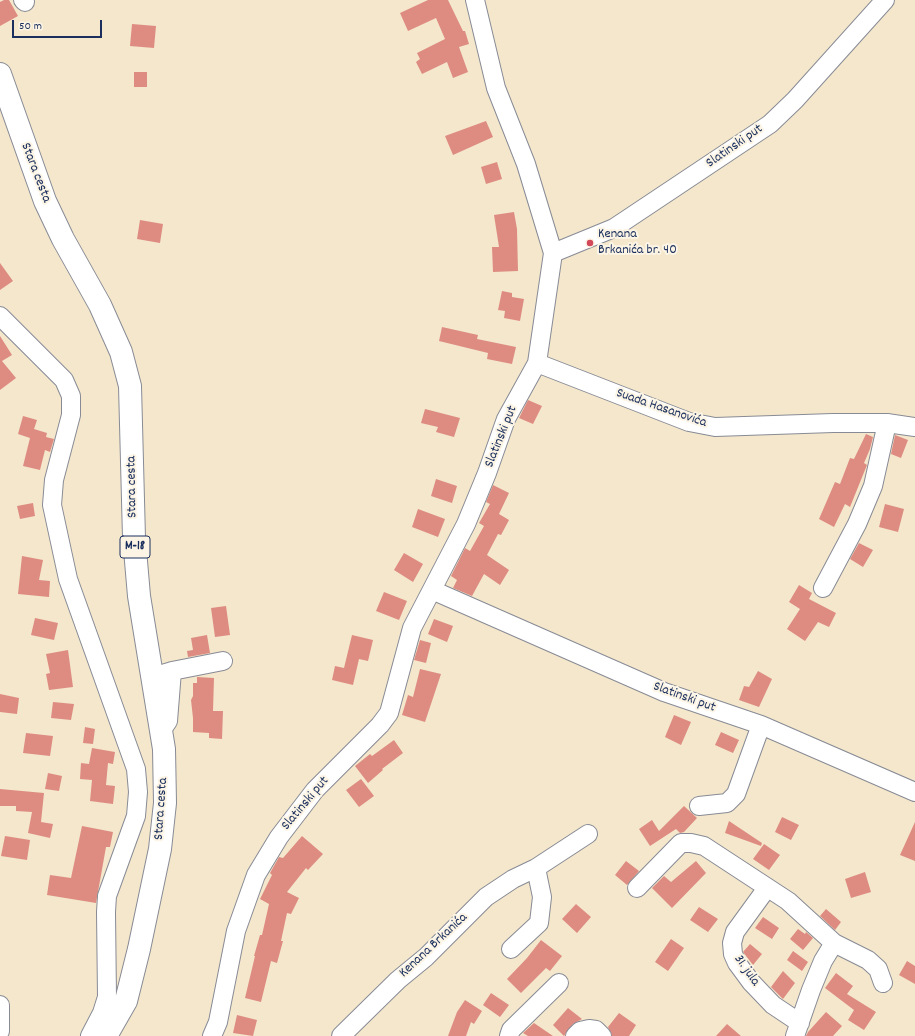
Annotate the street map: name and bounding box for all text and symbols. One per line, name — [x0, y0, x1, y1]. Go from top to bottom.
scale bar — [14, 12, 104, 38]
text: 50 m — [19, 18, 42, 35]
street label: Slatinski put — [703, 121, 767, 173]
street label: Stara cesta — [16, 141, 54, 205]
place label: Kenana Brkanića br. 40 — [598, 227, 677, 260]
marker: Kenana Brkanića br. 40 — [585, 238, 595, 248]
street label: Suada Hasanovića — [614, 386, 708, 432]
street label: Slatinski put — [482, 404, 522, 470]
street label: Stara cesta — [124, 456, 142, 518]
road number: M-18 — [120, 536, 150, 558]
street label: Slatinski put — [650, 679, 718, 717]
street label: Slatinski put — [279, 774, 333, 834]
street label: Stara cesta — [151, 777, 173, 841]
street label: Kenana Brkanića — [396, 910, 472, 982]
street label: 31. jula — [729, 952, 763, 990]

